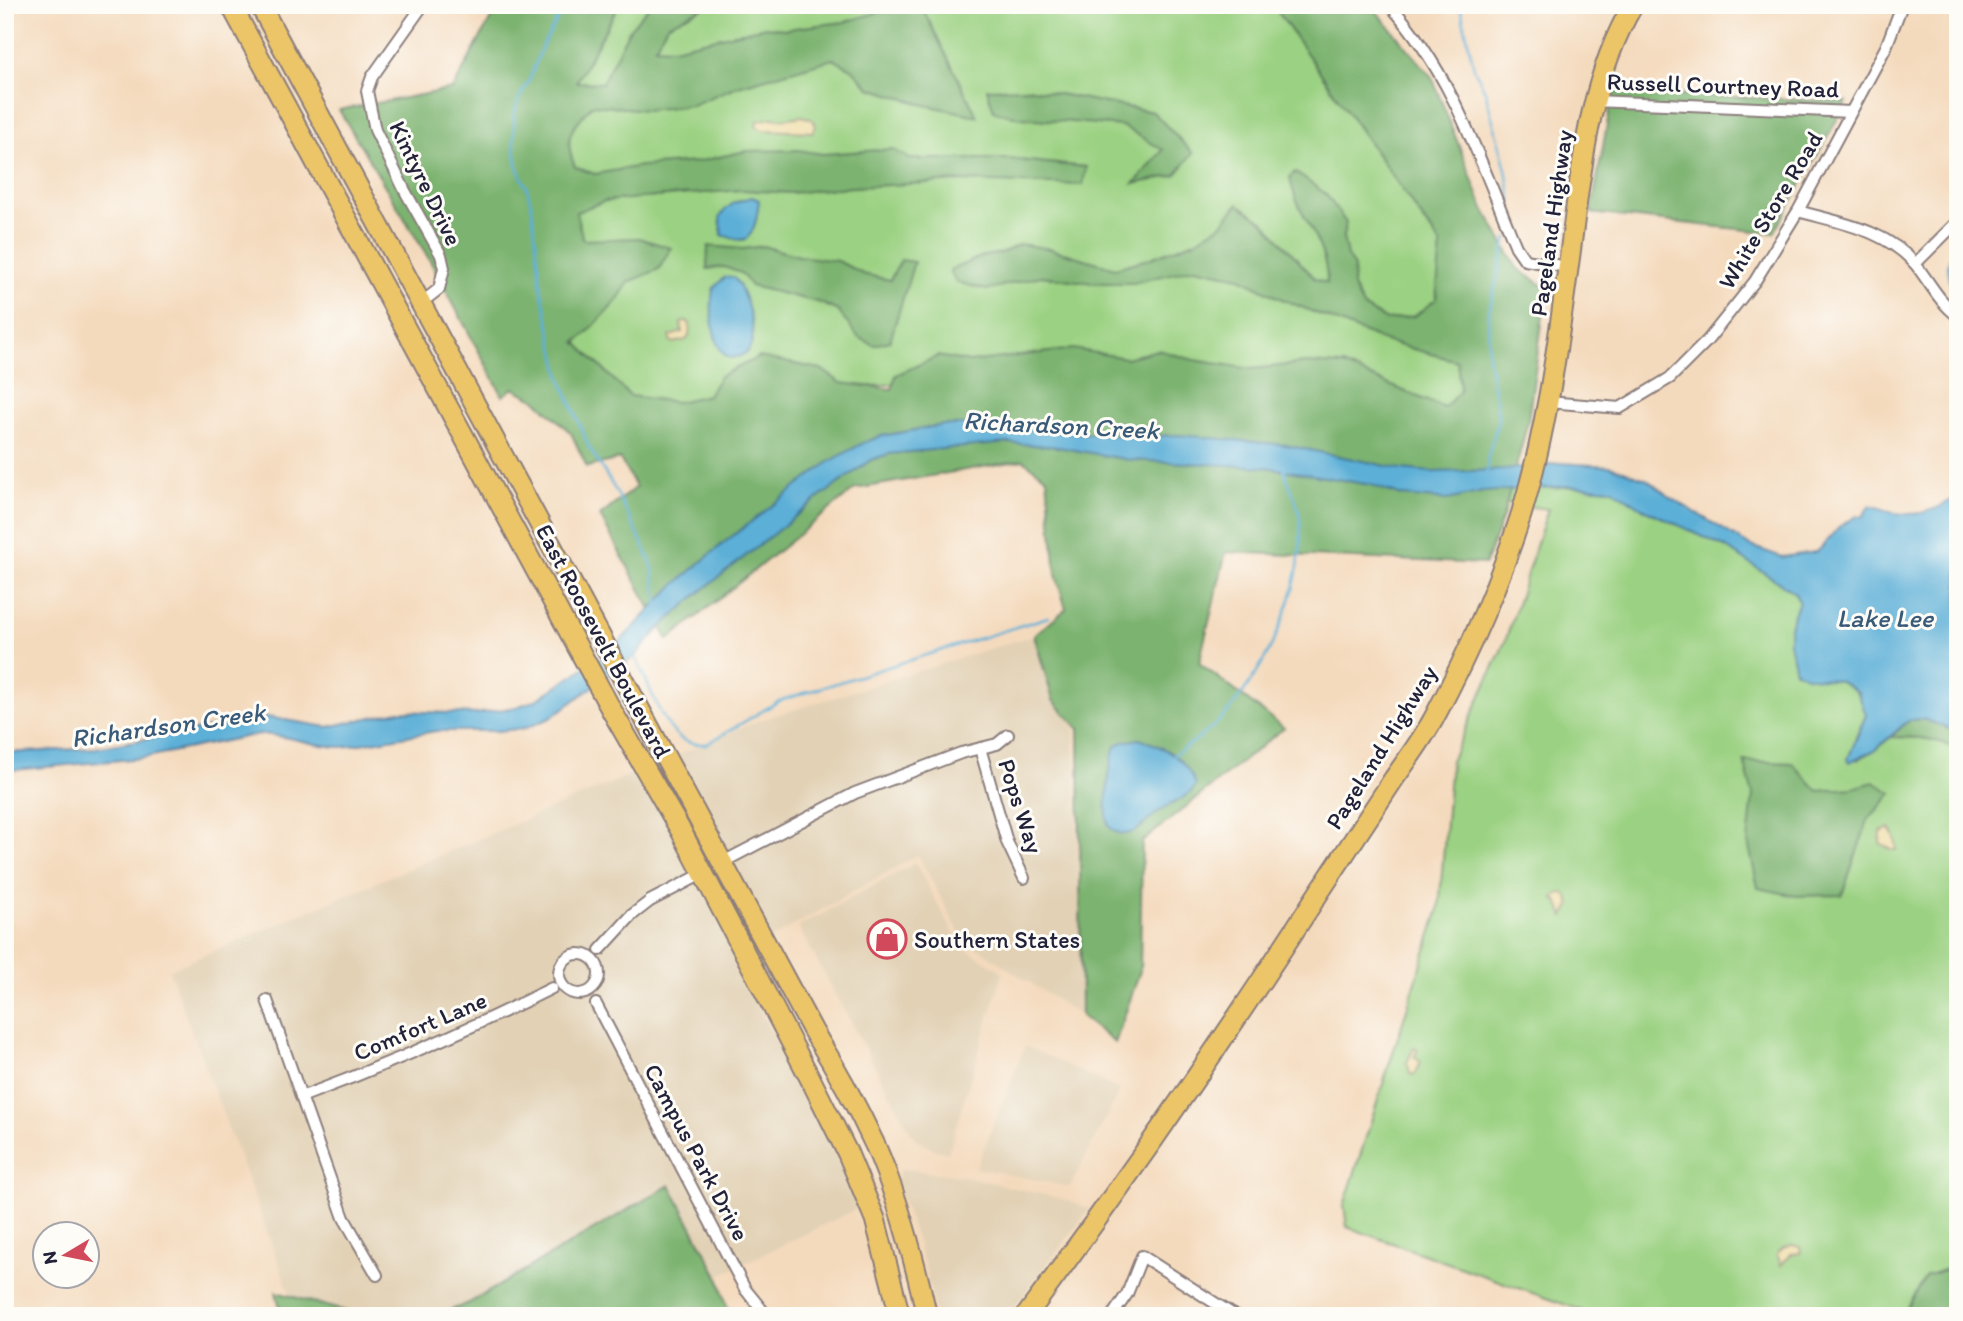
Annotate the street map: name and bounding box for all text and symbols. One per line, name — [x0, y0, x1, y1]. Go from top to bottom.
street label: Russell Courtney Road — [1606, 66, 1840, 104]
street label: Kintyre Drive — [383, 116, 469, 250]
street label: White Store Road — [1712, 126, 1829, 294]
street label: Pageland Highway — [1524, 128, 1578, 318]
water label: Richardson Creek — [963, 404, 1161, 446]
street label: East Roosevelt Boulevard — [530, 519, 678, 763]
water label: Lake Lee — [1837, 602, 1935, 634]
street label: Pageland Highway — [1319, 660, 1443, 834]
water label: Richardson Creek — [69, 695, 269, 754]
street label: Pops Way — [992, 755, 1050, 858]
shop icon: Southern States — [866, 918, 908, 960]
place label: Southern States — [914, 925, 1080, 954]
street label: Comfort Lane — [349, 985, 491, 1067]
street label: Campus Park Drive — [638, 1059, 756, 1245]
north arrow — [32, 1220, 102, 1290]
text: N — [37, 1250, 62, 1266]

